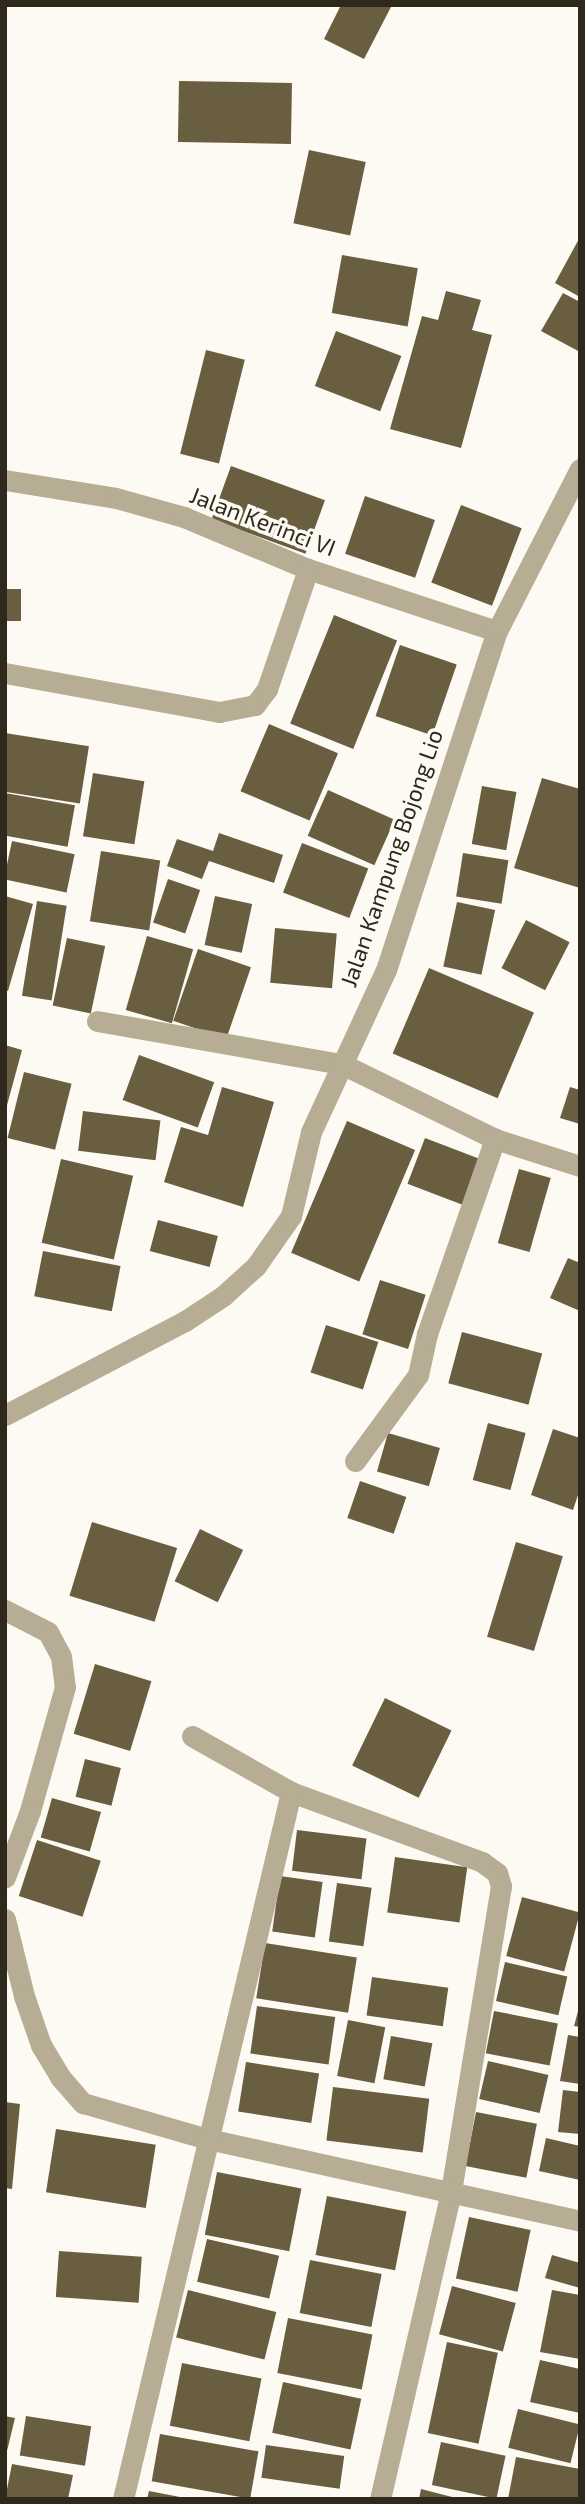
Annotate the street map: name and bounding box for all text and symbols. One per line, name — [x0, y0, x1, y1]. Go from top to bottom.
street label: Jalan Kerinci VI — [186, 480, 340, 562]
street label: Jalan Kampung Bojong Lio — [334, 726, 448, 990]

